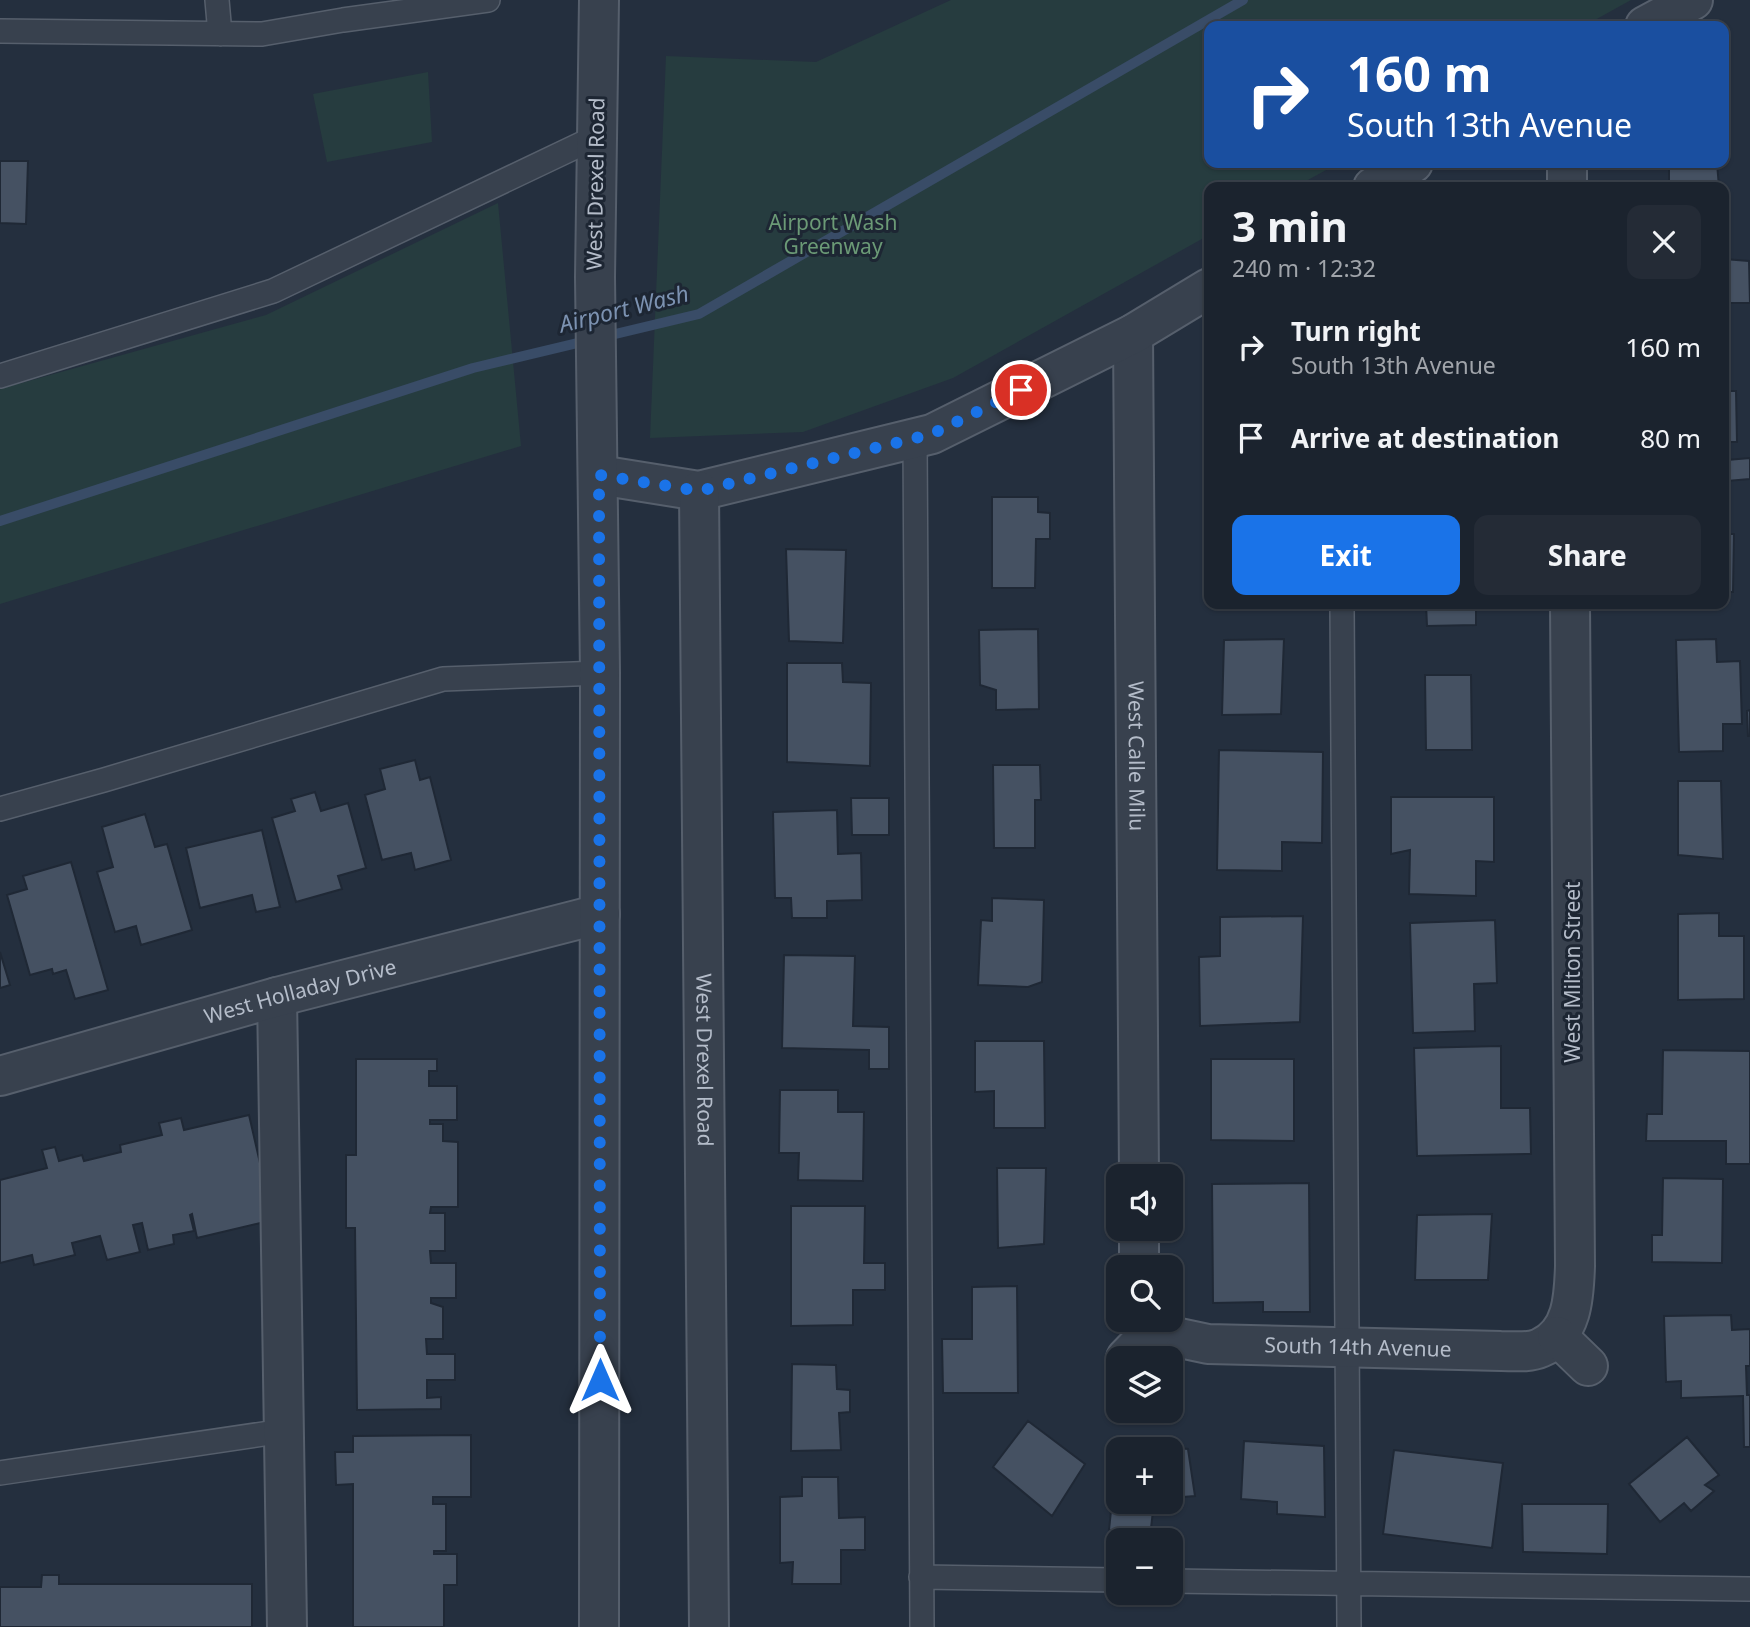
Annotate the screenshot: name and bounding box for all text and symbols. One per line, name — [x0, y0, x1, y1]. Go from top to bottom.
text: 160 m — [1347, 40, 1492, 106]
icon: right — [1232, 49, 1323, 140]
street label: West Drexel Road — [579, 97, 611, 271]
text: South 13th Avenue — [1347, 103, 1632, 146]
text: 3 min — [1232, 197, 1348, 254]
button: close — [1627, 205, 1701, 279]
park label: Airport Wash Greenway — [769, 208, 897, 260]
text: 240 m · 12:32 — [1232, 252, 1376, 284]
water label: Airport Wash — [554, 276, 692, 340]
text: Turn right — [1291, 313, 1421, 349]
icon: right — [1232, 328, 1270, 366]
text: 160 m — [1625, 329, 1701, 365]
text: South 13th Avenue — [1291, 349, 1496, 381]
pin — [991, 360, 1051, 420]
icon: arrive — [1002, 371, 1040, 409]
icon: arrive — [1232, 419, 1270, 457]
text: Arrive at destination — [1291, 420, 1560, 456]
text: 80 m — [1640, 420, 1701, 456]
button: Exit — [1232, 515, 1460, 595]
button: Share — [1474, 515, 1701, 595]
street label: West Calle Milu — [1122, 681, 1152, 831]
street label: West Milton Street — [1558, 881, 1586, 1063]
street label: West Holladay Drive — [201, 952, 399, 1030]
street label: West Drexel Road — [690, 973, 720, 1147]
map controls — [1106, 1164, 1183, 1605]
button: sound — [1106, 1164, 1183, 1241]
button: search — [1106, 1255, 1183, 1332]
street label: South 14th Avenue — [1264, 1330, 1452, 1363]
position arrow — [563, 1343, 637, 1417]
button: layers — [1106, 1346, 1183, 1423]
button: + — [1106, 1437, 1183, 1514]
button: − — [1106, 1528, 1183, 1605]

